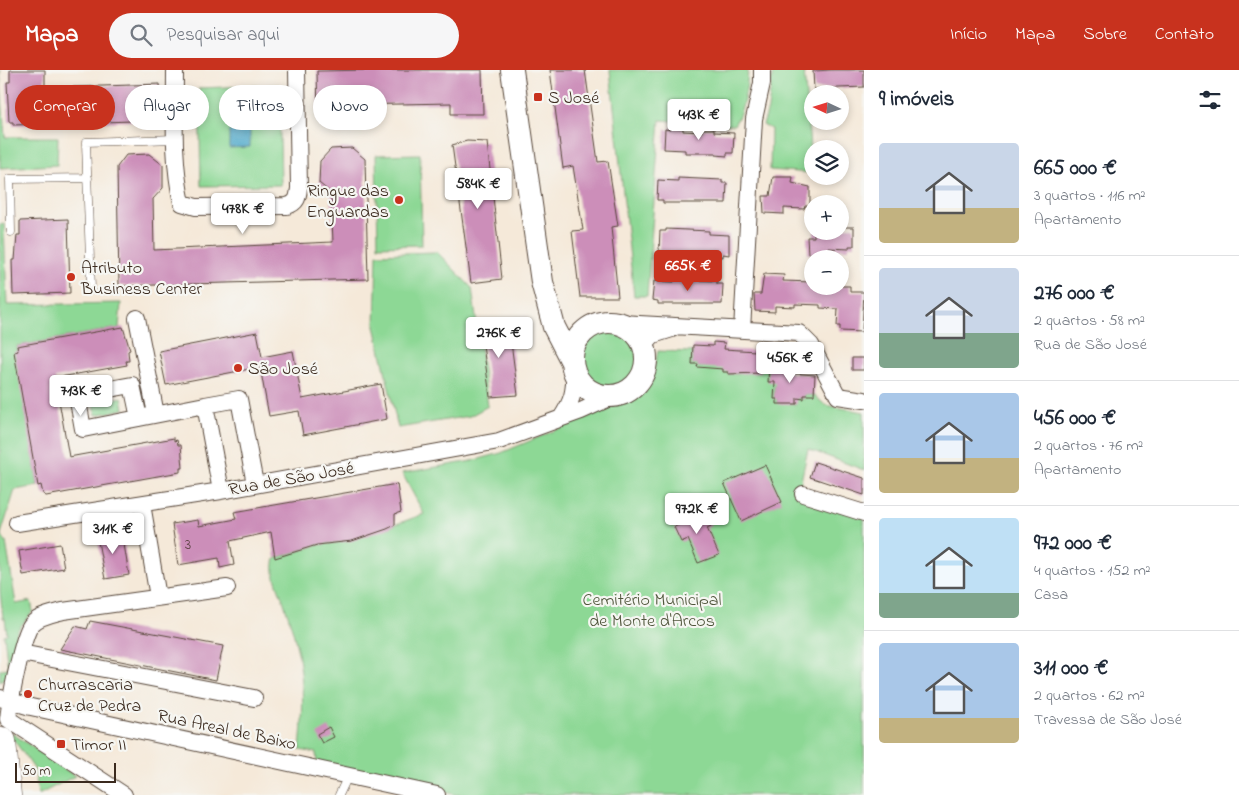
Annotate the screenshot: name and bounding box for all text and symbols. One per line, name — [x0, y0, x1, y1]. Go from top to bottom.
search box — [109, 13, 459, 58]
text: Mapa — [25, 18, 79, 53]
icon: search — [127, 21, 155, 49]
text: Pesquisar aqui — [167, 22, 280, 49]
text: Início — [950, 22, 987, 48]
text: Mapa — [1015, 22, 1055, 48]
text: Sobre — [1083, 22, 1127, 48]
text: Contato — [1155, 22, 1214, 48]
chip: Comprar — [15, 85, 115, 130]
chip: Alugar — [125, 85, 209, 130]
chip: Filtros — [219, 85, 303, 130]
chip: Novo — [313, 85, 387, 130]
north arrow — [804, 85, 849, 130]
map controls — [804, 85, 849, 295]
text: 9 imóveis — [879, 85, 954, 115]
place label: S José — [548, 86, 600, 112]
icon: filters — [1196, 86, 1224, 114]
marker: S José — [532, 91, 544, 103]
pin: 413K € — [658, 98, 740, 141]
text: 413K € — [678, 103, 720, 127]
button: layers — [804, 140, 849, 185]
text: 665 000 € — [1034, 154, 1117, 184]
icon: home — [919, 163, 979, 223]
pin: 584K € — [437, 168, 519, 210]
text: 584K € — [456, 172, 500, 196]
place label: Ringue das Enguardas — [307, 179, 389, 227]
text: 3 quartos · 116 m² — [1034, 184, 1146, 208]
pin: 478K € — [202, 192, 284, 235]
marker: Ringue das Enguardas — [393, 194, 405, 206]
button: + — [804, 195, 849, 240]
text: 478K € — [222, 197, 264, 221]
text: Apartamento — [1034, 208, 1121, 232]
pin: 665K € — [647, 250, 729, 292]
button: − — [804, 250, 849, 295]
text: 665K € — [665, 254, 711, 278]
place label: Atributo Business Center — [80, 256, 202, 303]
marker: Atributo Business Center — [65, 271, 77, 283]
text: 276 000 € — [1034, 279, 1115, 309]
icon: home — [919, 288, 979, 348]
text: 2 quartos · 58 m² — [1034, 309, 1145, 333]
pin: 276K € — [458, 316, 540, 359]
text: 276K € — [477, 321, 521, 345]
text: Rua de São José — [1034, 333, 1147, 357]
pin: 456K € — [749, 342, 831, 384]
text: 456K € — [767, 346, 813, 370]
place label: São José — [248, 357, 319, 383]
marker: São José — [232, 362, 244, 374]
pin: 713K € — [40, 374, 122, 417]
text: 713K € — [60, 379, 102, 403]
text: 456 000 € — [1034, 404, 1116, 434]
icon: home — [919, 413, 979, 473]
text: 2 quartos · 76 m² — [1034, 434, 1143, 458]
street label: Rua de São José — [227, 456, 357, 504]
text: Apartamento — [1034, 458, 1121, 482]
pin: 972K € — [656, 492, 738, 535]
text: 972K € — [676, 497, 718, 521]
pin: 311K € — [72, 512, 154, 555]
text: 311K € — [93, 517, 133, 541]
text: 972 000 € — [1034, 529, 1112, 559]
house number: 3 — [185, 534, 191, 556]
icon: home — [919, 538, 979, 598]
text: 4 quartos · 152 m² — [1034, 559, 1151, 583]
text: Casa — [1034, 583, 1068, 607]
park label: Cemitério Municipal de Monte d'Arcos — [583, 588, 722, 635]
text: 311 000 € — [1034, 654, 1108, 684]
icon: home — [919, 663, 979, 723]
place label: Churrascaria Cruz de Pedra — [38, 673, 141, 720]
text: 2 quartos · 62 m² — [1034, 684, 1145, 708]
marker: Churrascaria Cruz de Pedra — [22, 688, 34, 700]
street label: Rua Areal de Baixo — [155, 704, 298, 758]
text: Travessa de São José — [1034, 708, 1182, 732]
place label: Timor II — [71, 733, 126, 759]
marker: Timor II — [55, 738, 67, 750]
scale bar — [15, 760, 116, 783]
text: 50 m — [22, 761, 50, 782]

